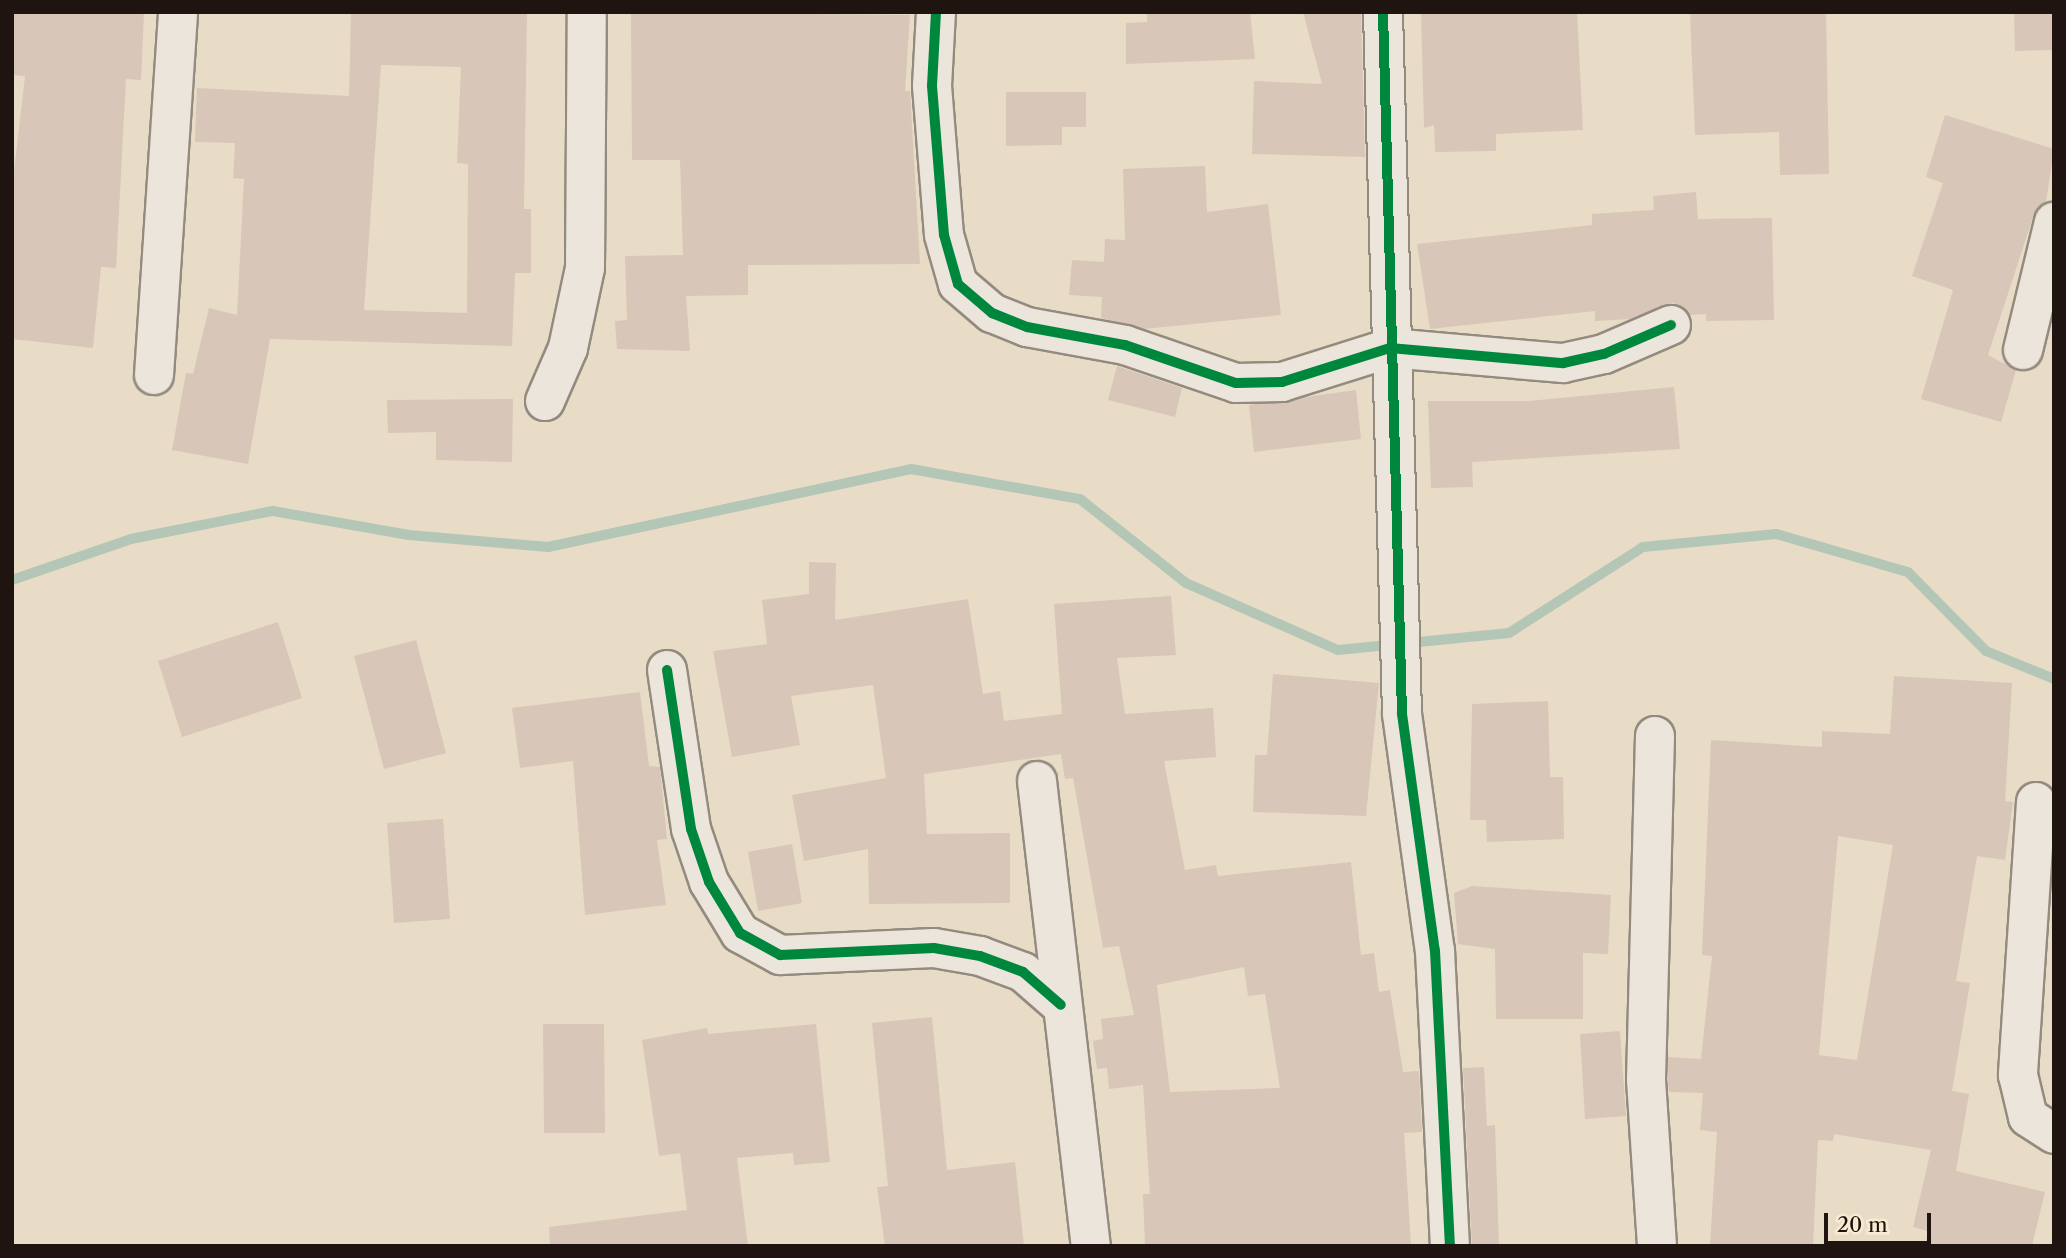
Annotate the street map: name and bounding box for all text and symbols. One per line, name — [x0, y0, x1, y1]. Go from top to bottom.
scale bar — [1828, 1198, 1935, 1242]
text: 20 m — [1837, 1212, 1888, 1237]

